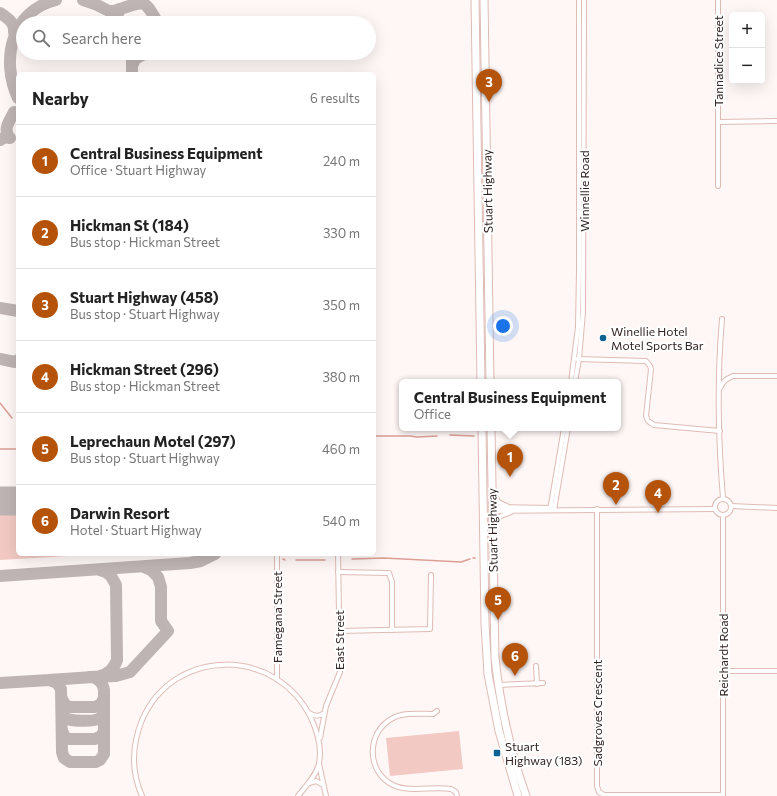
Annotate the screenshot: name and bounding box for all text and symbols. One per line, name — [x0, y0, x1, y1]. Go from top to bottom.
map controls — [729, 12, 765, 84]
button: + — [729, 12, 765, 48]
street label: Tannadice Street — [711, 15, 725, 107]
search box — [16, 16, 376, 60]
icon: search — [30, 27, 52, 49]
text: Search here — [62, 29, 141, 47]
button: − — [729, 48, 765, 84]
pin: 3 — [476, 69, 502, 102]
text: Nearby — [32, 88, 89, 109]
text: 6 results — [310, 90, 360, 106]
text: Central Business Equipment — [70, 144, 262, 162]
street label: Stuart Highway — [479, 149, 495, 233]
street label: Winnellie Road — [577, 150, 591, 232]
text: 1 — [42, 153, 48, 169]
text: 240 m — [323, 153, 360, 169]
text: Office · Stuart Highway — [70, 162, 206, 178]
text: Hickman St (184) — [70, 216, 189, 234]
text: 2 — [41, 225, 49, 241]
text: 330 m — [323, 225, 360, 241]
text: Bus stop · Hickman Street — [70, 234, 220, 250]
text: Stuart Highway (458) — [70, 288, 219, 306]
text: 3 — [41, 297, 49, 313]
text: 350 m — [323, 297, 360, 313]
text: Bus stop · Stuart Highway — [70, 306, 220, 322]
your location — [493, 316, 513, 336]
place label: Winellie Hotel Motel Sports Bar — [611, 324, 704, 352]
marker: Winellie Hotel Motel Sports Bar — [598, 333, 608, 343]
text: Hickman Street (296) — [70, 360, 219, 378]
text: 4 — [41, 369, 49, 385]
text: 380 m — [322, 369, 360, 385]
text: Bus stop · Hickman Street — [70, 378, 220, 394]
popup — [399, 379, 621, 431]
text: Central Business Equipment — [414, 388, 606, 406]
text: Office — [414, 406, 451, 422]
text: Leprechaun Motel (297) — [70, 432, 236, 450]
text: 5 — [41, 441, 49, 457]
text: 460 m — [322, 441, 360, 457]
pin: 1 — [497, 444, 523, 477]
text: Bus stop · Stuart Highway — [70, 450, 220, 466]
pin: 2 — [603, 472, 629, 505]
pin: 4 — [645, 480, 671, 513]
street label: Stuart Highway — [484, 488, 500, 572]
text: Darwin Resort — [70, 504, 169, 522]
text: 6 — [41, 513, 49, 529]
text: 540 m — [322, 513, 360, 529]
text: Hotel · Stuart Highway — [70, 522, 202, 538]
street label: Famegana Street — [270, 571, 284, 663]
pin: 5 — [485, 587, 511, 620]
street label: East Street — [332, 610, 346, 670]
street label: Reichardt Road — [716, 613, 730, 696]
pin: 6 — [502, 643, 528, 676]
street label: Sadgroves Crescent — [590, 659, 604, 766]
place label: Stuart Highway (183) — [505, 739, 582, 767]
marker: Stuart Highway (183) — [492, 748, 502, 758]

